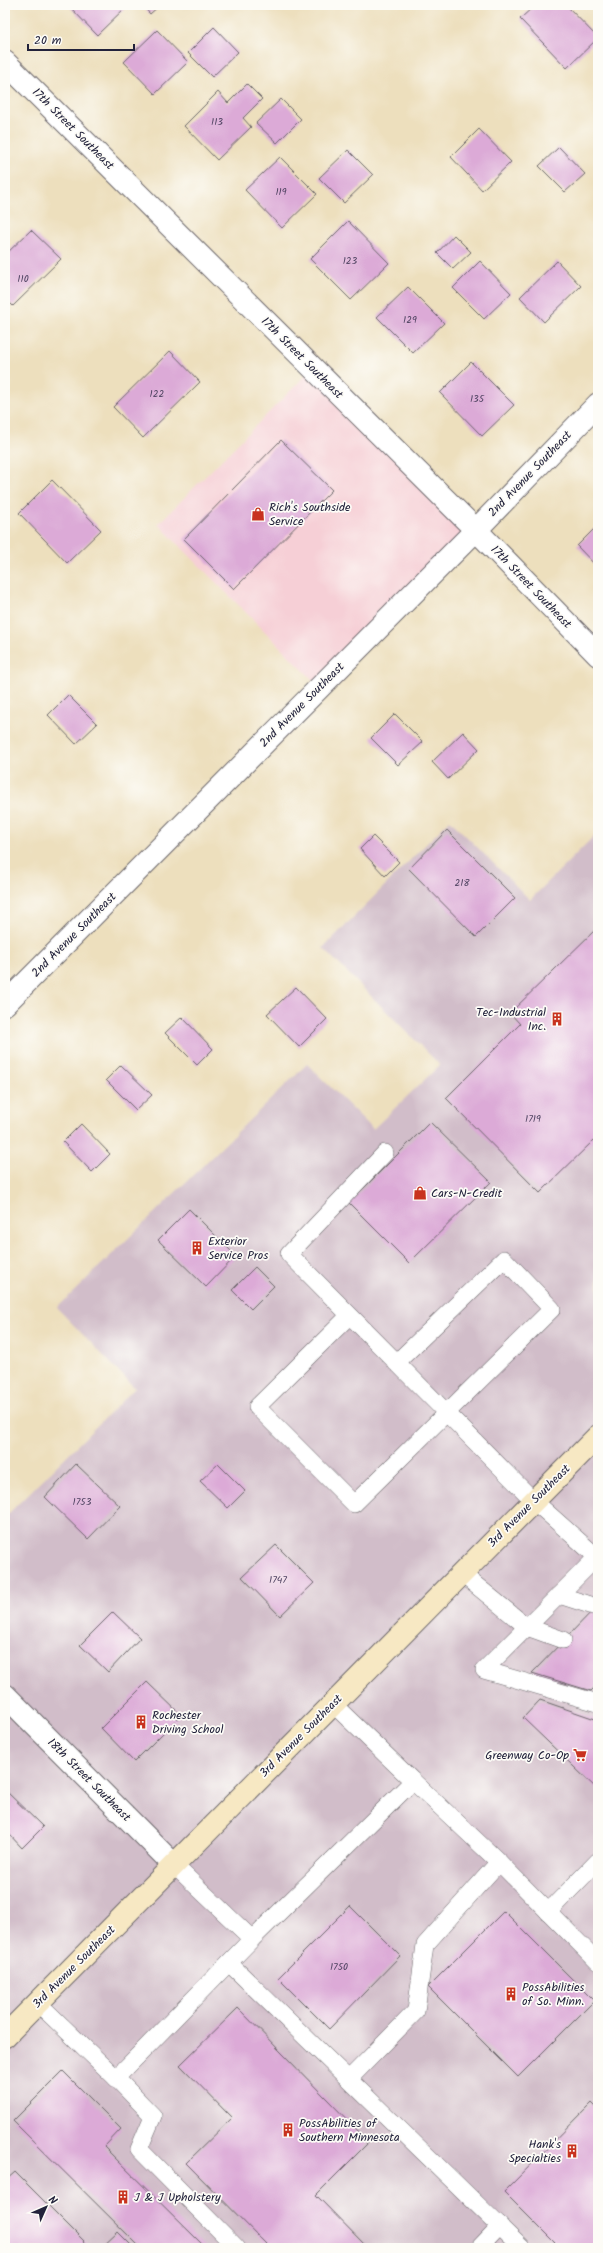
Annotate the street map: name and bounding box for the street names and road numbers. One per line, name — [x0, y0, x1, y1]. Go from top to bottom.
street label: 17th Street Southeast — [27, 83, 119, 175]
street label: 17th Street Southeast — [256, 312, 348, 404]
street label: 2nd Avenue Southeast — [484, 426, 577, 522]
street label: 17th Street Southeast — [486, 541, 576, 633]
street label: 2nd Avenue Southeast — [255, 658, 349, 752]
street label: 2nd Avenue Southeast — [27, 888, 121, 982]
street label: 3rd Avenue Southeast — [483, 1460, 575, 1552]
street label: 3rd Avenue Southeast — [255, 1690, 347, 1782]
street label: 18th Street Southeast — [43, 1734, 135, 1826]
street label: 3rd Avenue Southeast — [28, 1921, 120, 2013]

